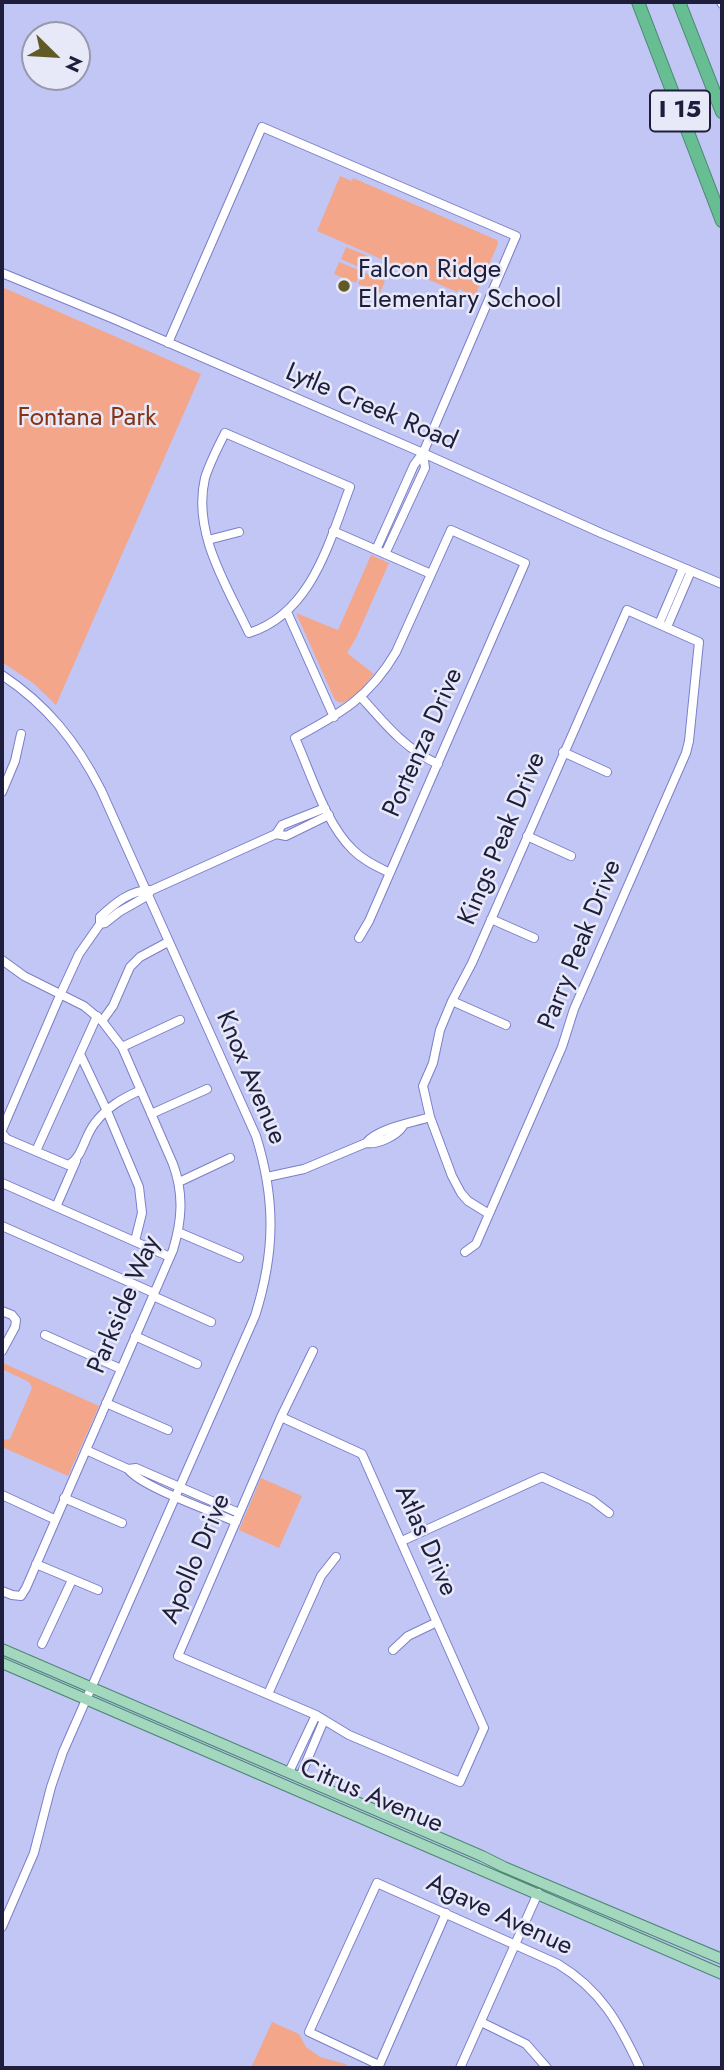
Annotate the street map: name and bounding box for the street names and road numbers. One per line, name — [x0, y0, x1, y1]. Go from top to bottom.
road number: I 15 — [650, 90, 710, 132]
street label: Lytle Creek Road — [280, 358, 462, 458]
street label: Portenza Drive — [377, 664, 471, 822]
street label: Kings Peak Drive — [453, 748, 553, 930]
street label: Parry Peak Drive — [533, 856, 629, 1034]
street label: Knox Avenue — [208, 1007, 292, 1149]
street label: Parkside Way — [82, 1231, 168, 1379]
street label: Atlas Drive — [387, 1481, 463, 1601]
street label: Apollo Drive — [156, 1489, 238, 1629]
street label: Citrus Avenue — [295, 1753, 447, 1841]
street label: Agave Avenue — [421, 1869, 577, 1963]

